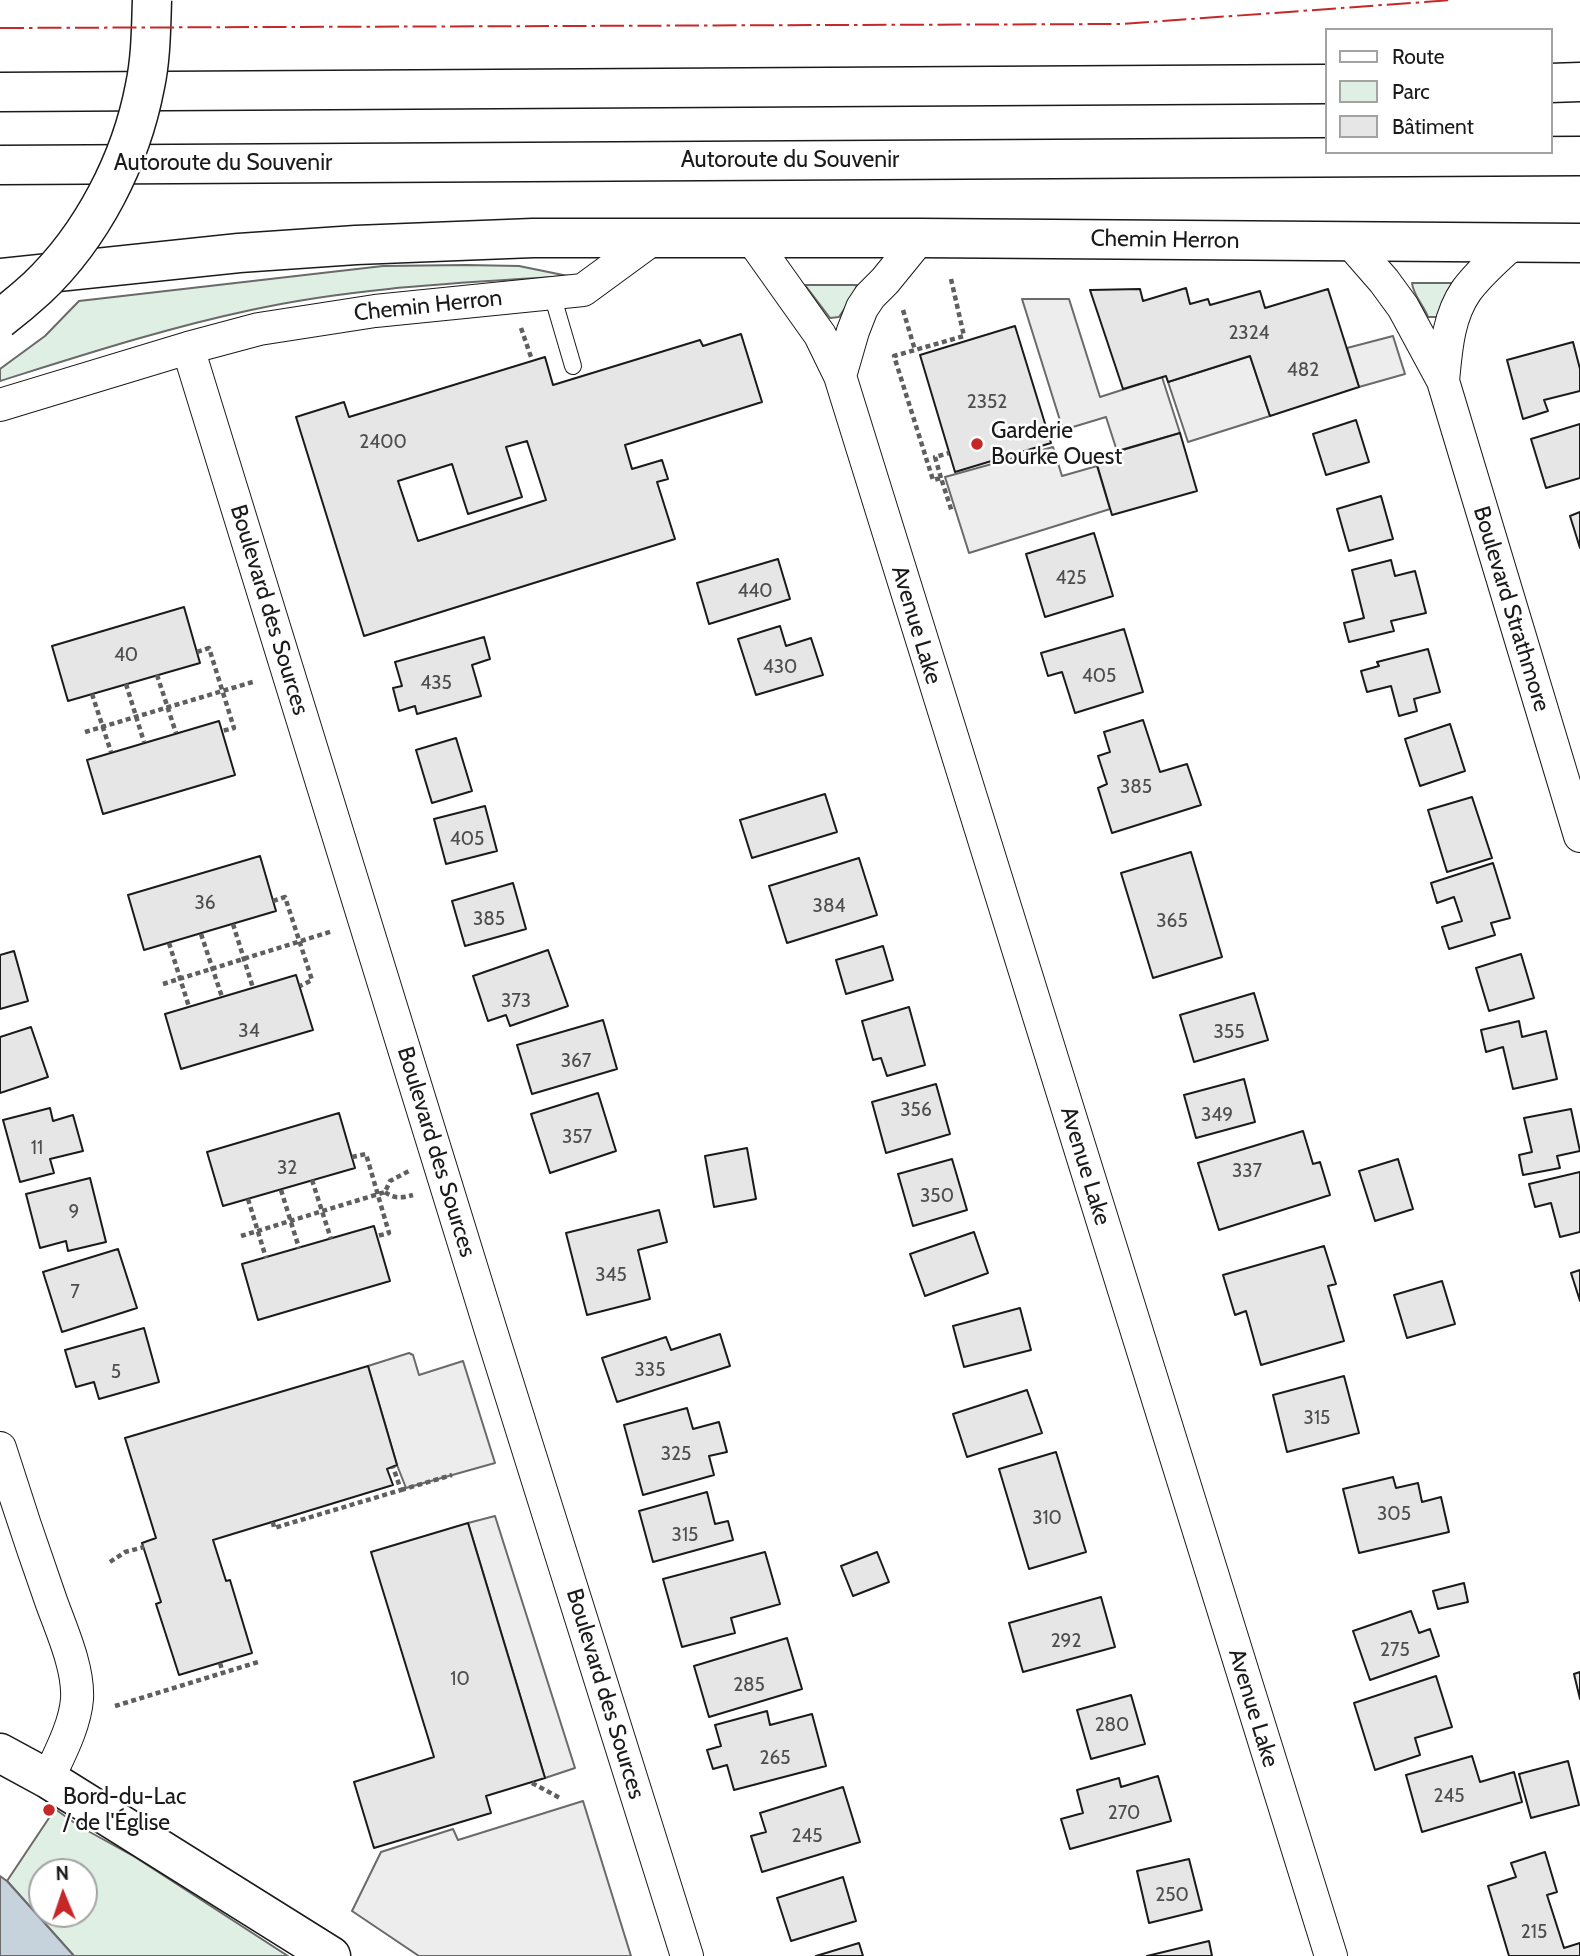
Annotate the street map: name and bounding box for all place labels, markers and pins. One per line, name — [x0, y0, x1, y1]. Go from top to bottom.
place label: Garderie Bourke Ouest — [991, 417, 1122, 471]
marker: Garderie Bourke Ouest — [969, 436, 985, 452]
place label: Bord-du-Lac / de l'Église — [63, 1783, 186, 1837]
marker: Bord-du-Lac / de l'Église — [41, 1802, 57, 1818]

